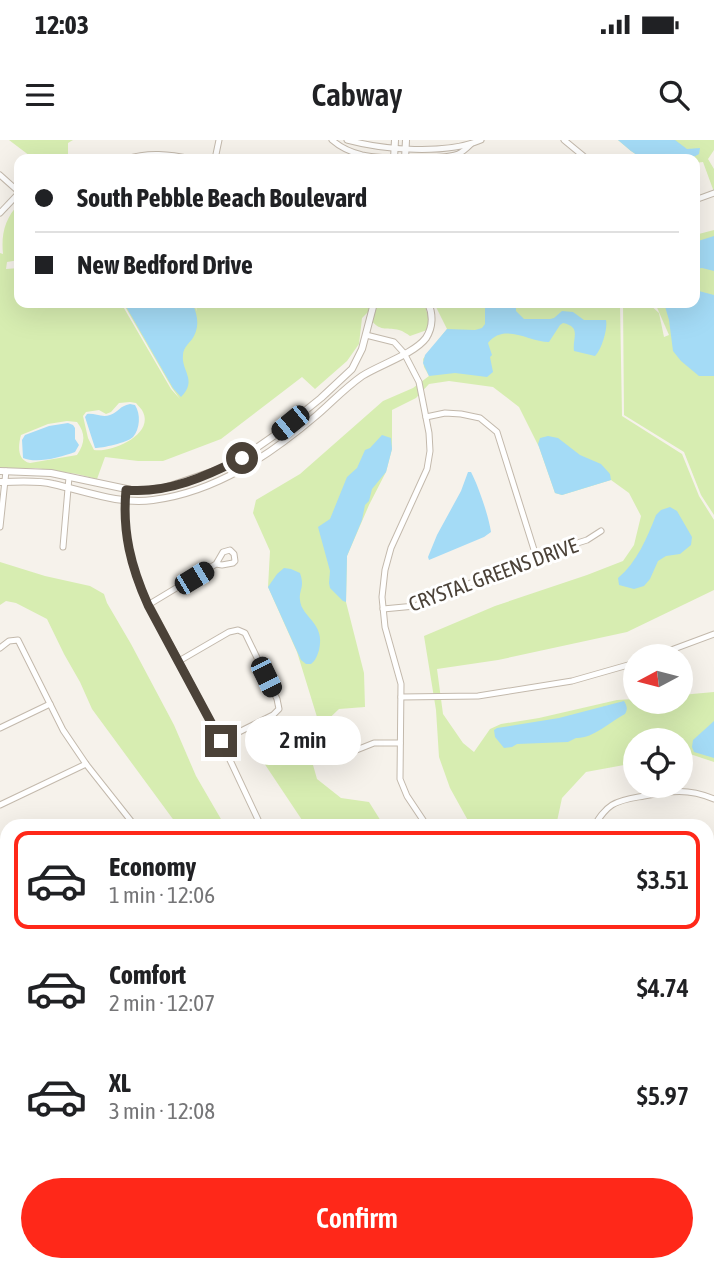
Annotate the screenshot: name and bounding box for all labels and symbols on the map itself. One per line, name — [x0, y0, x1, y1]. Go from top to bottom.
car — [268, 402, 313, 444]
route start — [226, 442, 258, 474]
street label: CRYSTAL GREENS DRIVE — [405, 532, 581, 616]
car — [171, 558, 218, 598]
north arrow — [623, 644, 693, 714]
car — [248, 654, 285, 700]
callout: 2 min — [246, 716, 361, 766]
route end — [205, 725, 237, 757]

